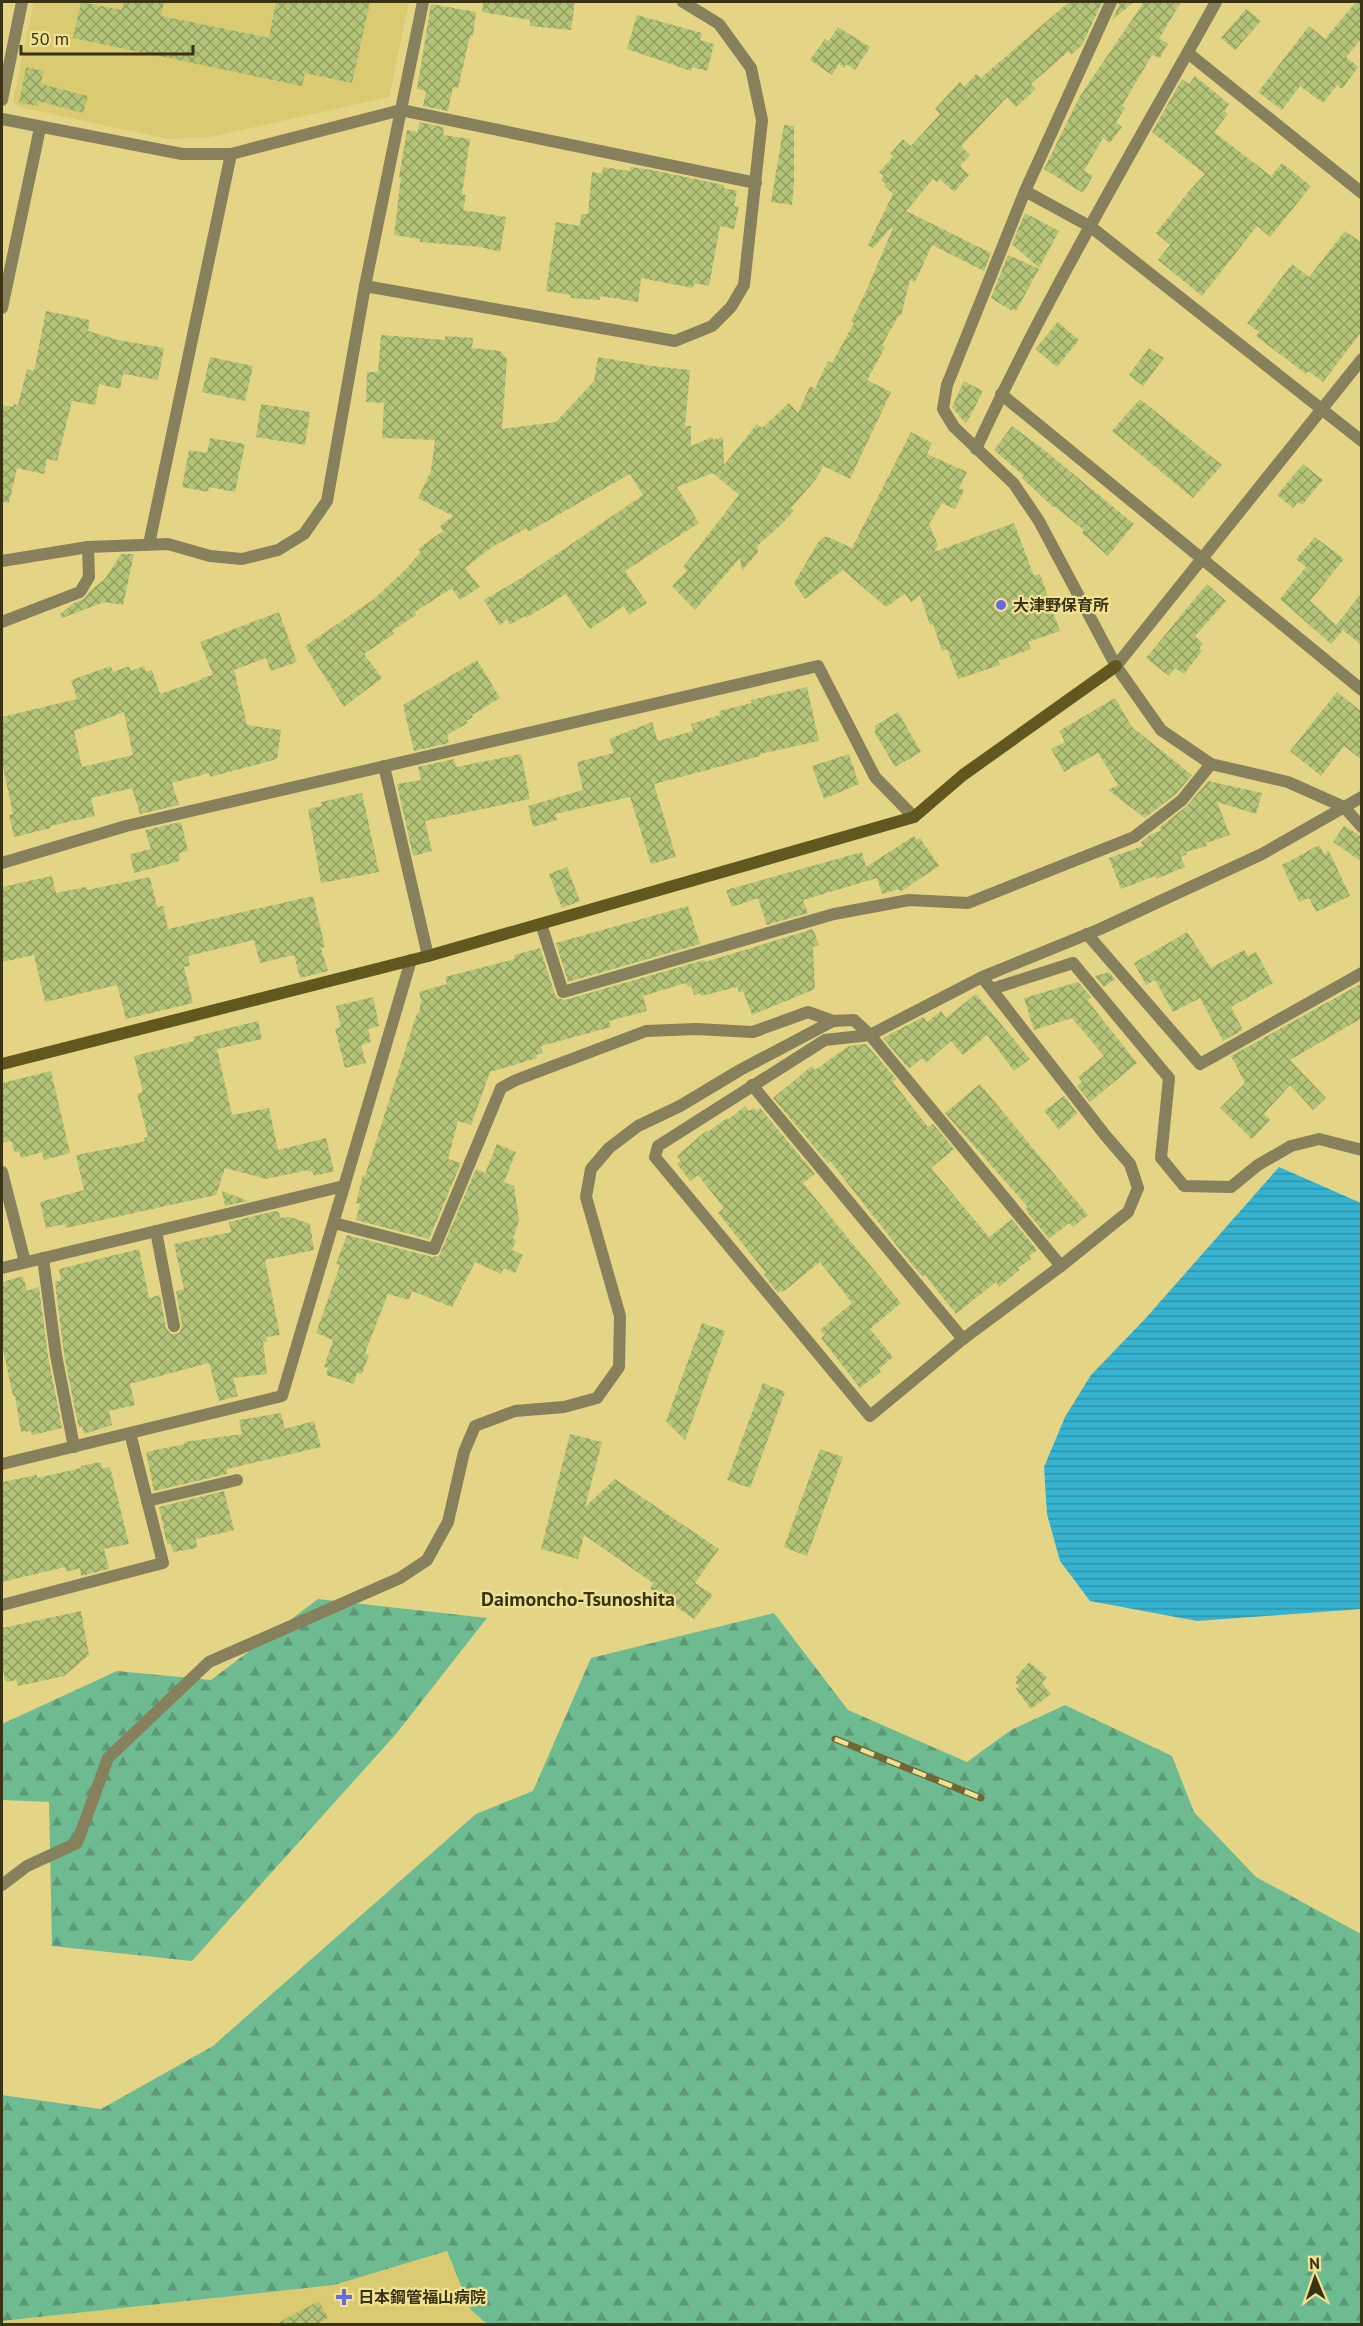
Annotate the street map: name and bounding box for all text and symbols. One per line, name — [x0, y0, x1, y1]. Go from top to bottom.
scale bar — [21, 18, 194, 56]
text: 50 m — [30, 27, 69, 50]
place label: 大津野保育所 — [1013, 595, 1109, 615]
marker: 大津野保育所 — [994, 598, 1008, 612]
district label: Daimoncho-Tsunoshita — [481, 1586, 675, 1612]
north arrow — [1285, 2248, 1345, 2308]
text: N — [1309, 2253, 1320, 2273]
place label: 日本鋼管福山病院 — [358, 2287, 486, 2307]
marker: 日本鋼管福山病院 — [335, 2288, 353, 2306]

